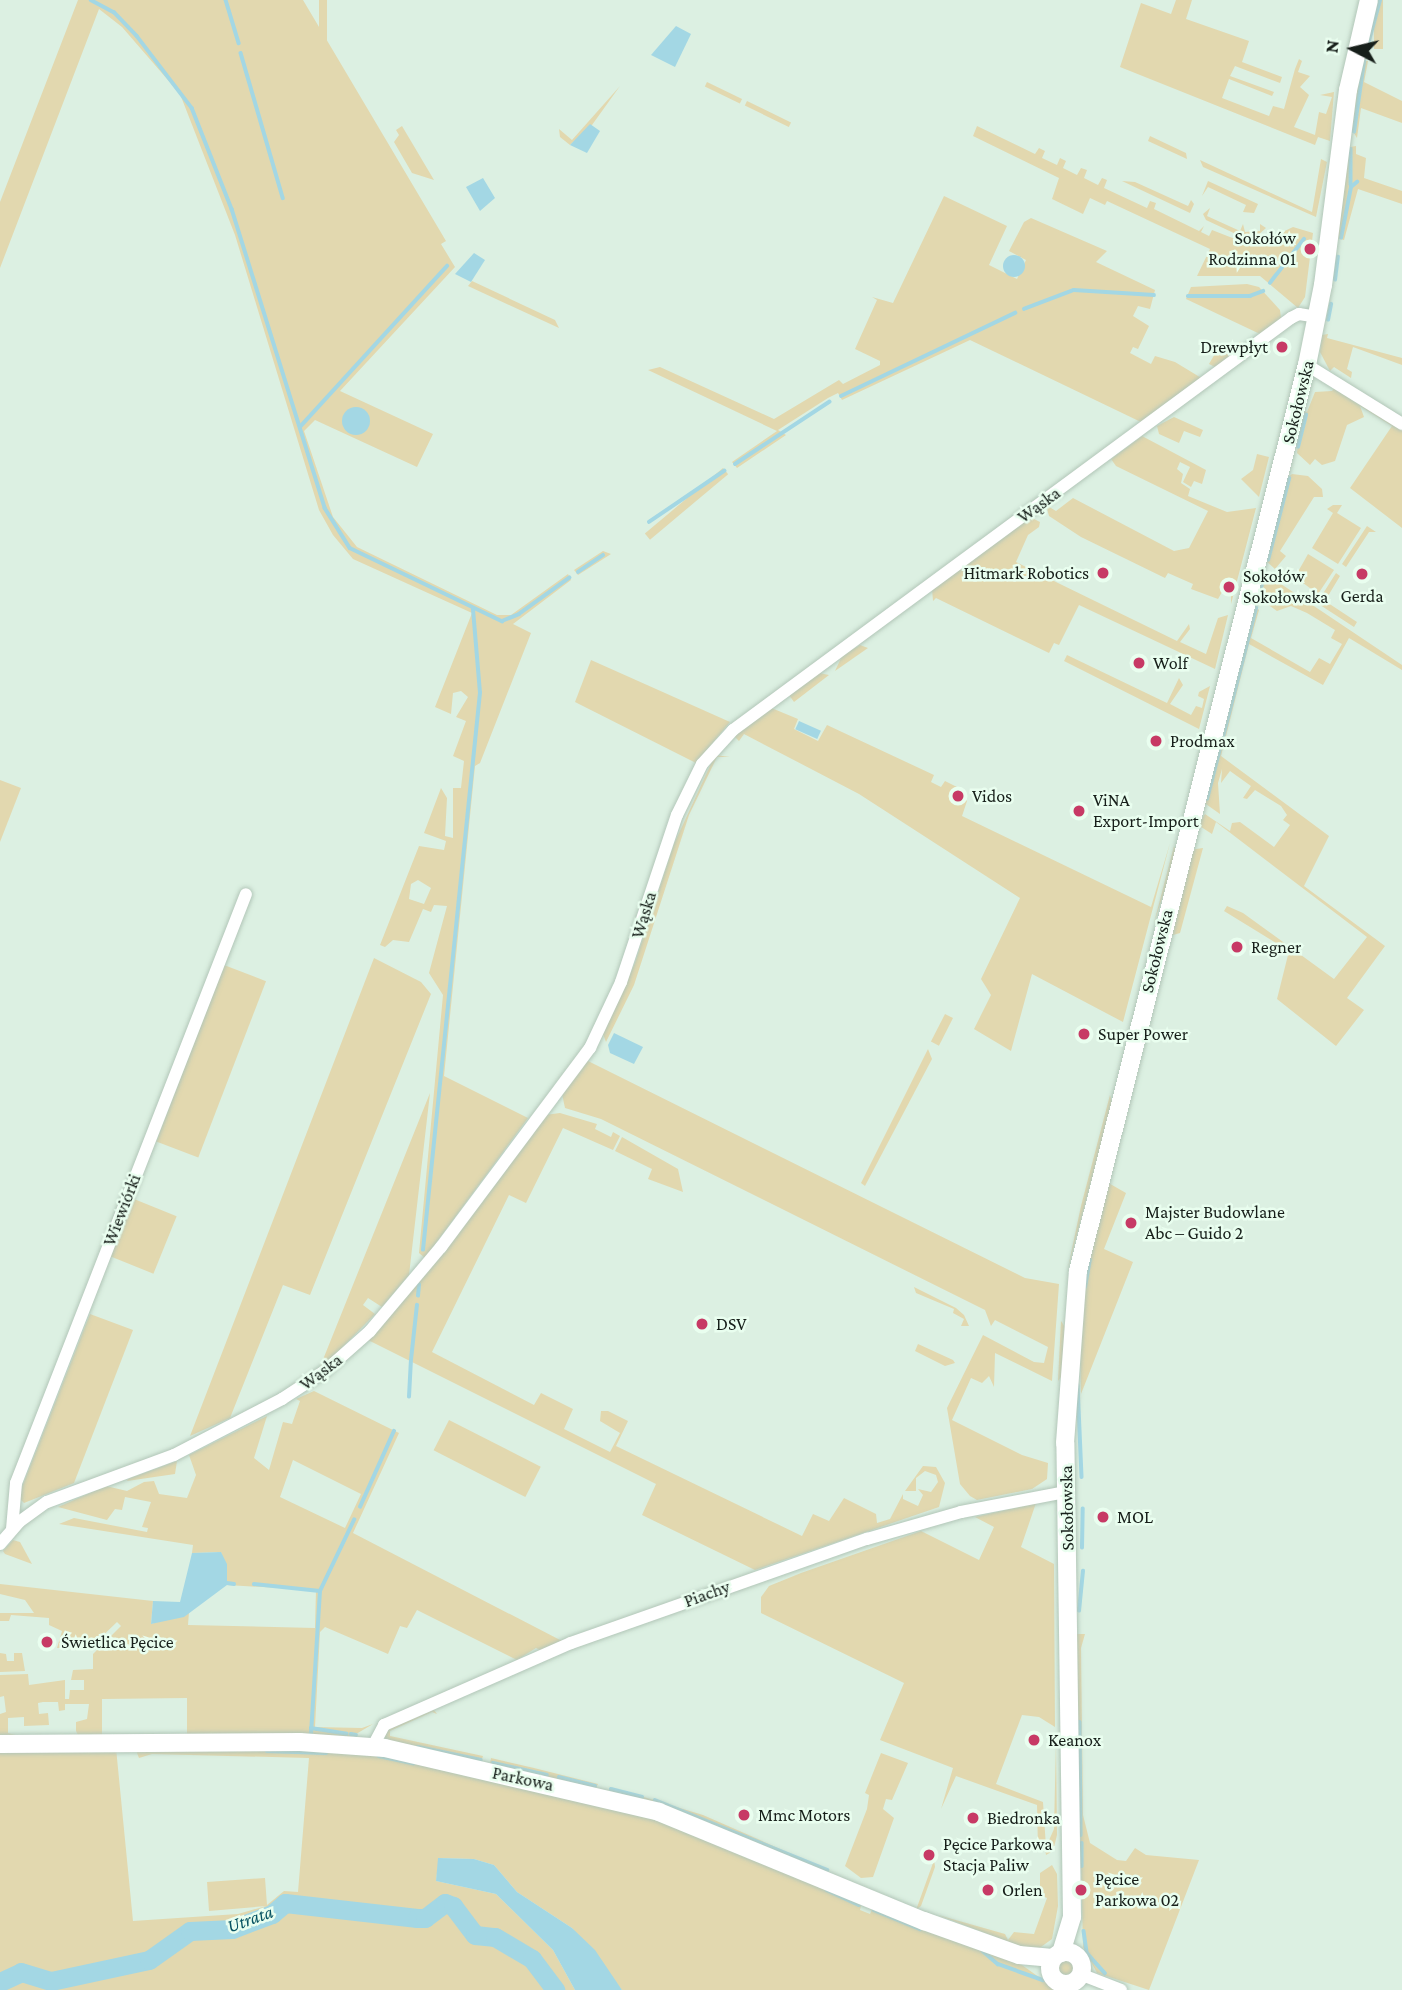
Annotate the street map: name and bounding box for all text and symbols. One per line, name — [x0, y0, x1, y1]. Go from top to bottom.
north arrow — [1318, 14, 1388, 84]
text: N — [1320, 39, 1343, 54]
place label: Sokołów Rodzinna 01 — [1208, 228, 1296, 270]
marker: Sokołów Rodzinna 01 — [1302, 241, 1318, 257]
place label: Drewpłyt — [1200, 336, 1268, 358]
marker: Drewpłyt — [1274, 339, 1290, 355]
street label: Sokołowska — [1277, 358, 1319, 446]
street label: Wąska — [1013, 482, 1065, 528]
place label: Hitmark Robotics — [963, 562, 1089, 584]
marker: Hitmark Robotics — [1095, 565, 1111, 581]
place label: Sokołów Sokołowska — [1243, 566, 1328, 608]
marker: Gerda — [1354, 566, 1370, 582]
marker: Sokołów Sokołowska — [1221, 579, 1237, 595]
place label: Gerda — [1340, 585, 1384, 607]
place label: Wolf — [1153, 652, 1188, 674]
marker: Wolf — [1131, 655, 1147, 671]
place label: Prodmax — [1170, 730, 1235, 752]
marker: Prodmax — [1148, 733, 1164, 749]
place label: Vidos — [972, 785, 1012, 807]
marker: Vidos — [950, 788, 966, 804]
place label: ViNA Export-Import — [1093, 790, 1199, 832]
marker: ViNA Export-Import — [1071, 803, 1087, 819]
street label: Wąska — [627, 889, 661, 941]
street label: Sokołowska — [1136, 907, 1178, 995]
place label: Regner — [1251, 936, 1301, 958]
marker: Regner — [1229, 939, 1245, 955]
place label: Super Power — [1098, 1023, 1188, 1045]
marker: Super Power — [1076, 1026, 1092, 1042]
street label: Wiewiórki — [98, 1171, 146, 1249]
place label: Majster Budowlane Abc – Guido 2 — [1145, 1202, 1285, 1244]
marker: Majster Budowlane Abc – Guido 2 — [1123, 1215, 1139, 1231]
place label: DSV — [716, 1313, 747, 1335]
marker: DSV — [694, 1316, 710, 1332]
street label: Wąska — [295, 1349, 347, 1395]
street label: Sokołowska — [1055, 1465, 1079, 1551]
place label: MOL — [1117, 1506, 1153, 1528]
marker: MOL — [1095, 1509, 1111, 1525]
street label: Piachy — [681, 1576, 733, 1612]
place label: Świetlica Pęcice — [61, 1631, 174, 1653]
marker: Świetlica Pęcice — [39, 1634, 55, 1650]
place label: Keanox — [1048, 1729, 1101, 1751]
marker: Keanox — [1026, 1732, 1042, 1748]
street label: Parkowa — [490, 1762, 556, 1796]
place label: Mmc Motors — [758, 1804, 850, 1826]
marker: Mmc Motors — [736, 1807, 752, 1823]
place label: Biedronka — [987, 1807, 1060, 1829]
marker: Biedronka — [965, 1810, 981, 1826]
place label: Pęcice Parkowa Stacja Paliw — [943, 1834, 1053, 1876]
marker: Pęcice Parkowa Stacja Paliw — [921, 1847, 937, 1863]
place label: Pęcice Parkowa 02 — [1095, 1869, 1179, 1912]
place label: Orlen — [1002, 1879, 1043, 1901]
marker: Orlen — [980, 1882, 996, 1898]
marker: Pęcice Parkowa 02 — [1073, 1882, 1089, 1898]
water label: Utrata — [224, 1900, 276, 1938]

